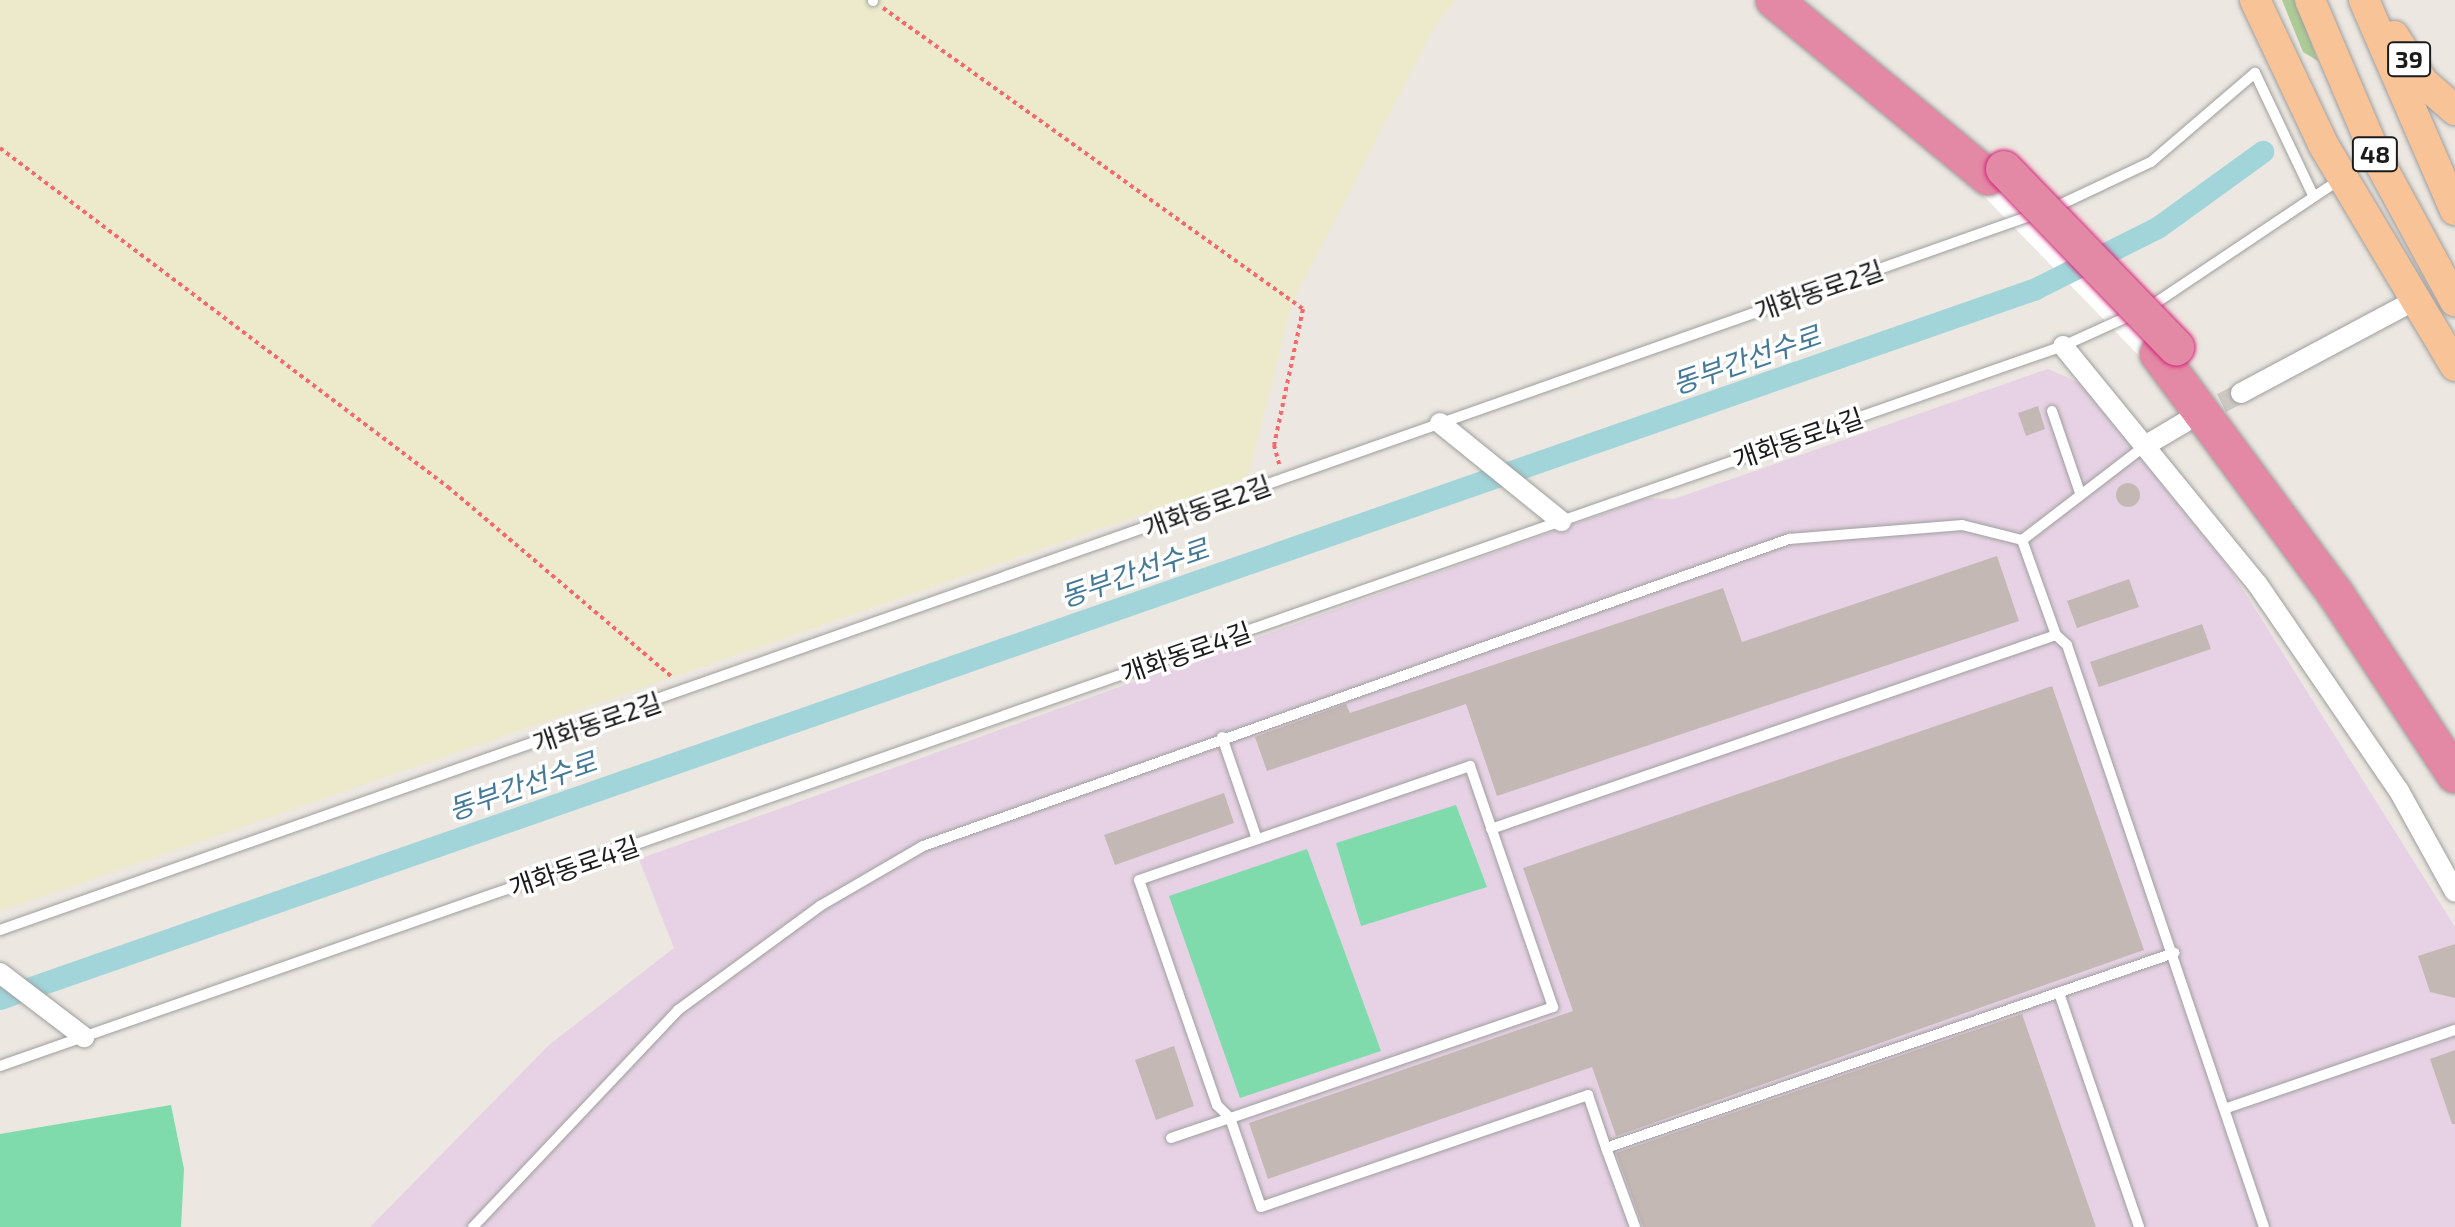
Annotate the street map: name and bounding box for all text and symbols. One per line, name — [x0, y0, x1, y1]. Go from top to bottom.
road number: 39 — [2387, 39, 2431, 79]
road number: 48 — [2351, 134, 2399, 174]
street label: 개화동로2길 — [1750, 253, 1888, 327]
water label: 동부간선수로 — [1667, 318, 1825, 400]
street label: 개화동로4길 — [1729, 401, 1867, 475]
street label: 개화동로2길 — [1139, 468, 1275, 544]
water label: 동부간선수로 — [1055, 531, 1213, 613]
street label: 개화동로4길 — [1117, 615, 1255, 689]
street label: 개화동로2길 — [528, 685, 666, 759]
water label: 동부간선수로 — [443, 744, 601, 826]
street label: 개화동로4길 — [505, 829, 643, 903]

